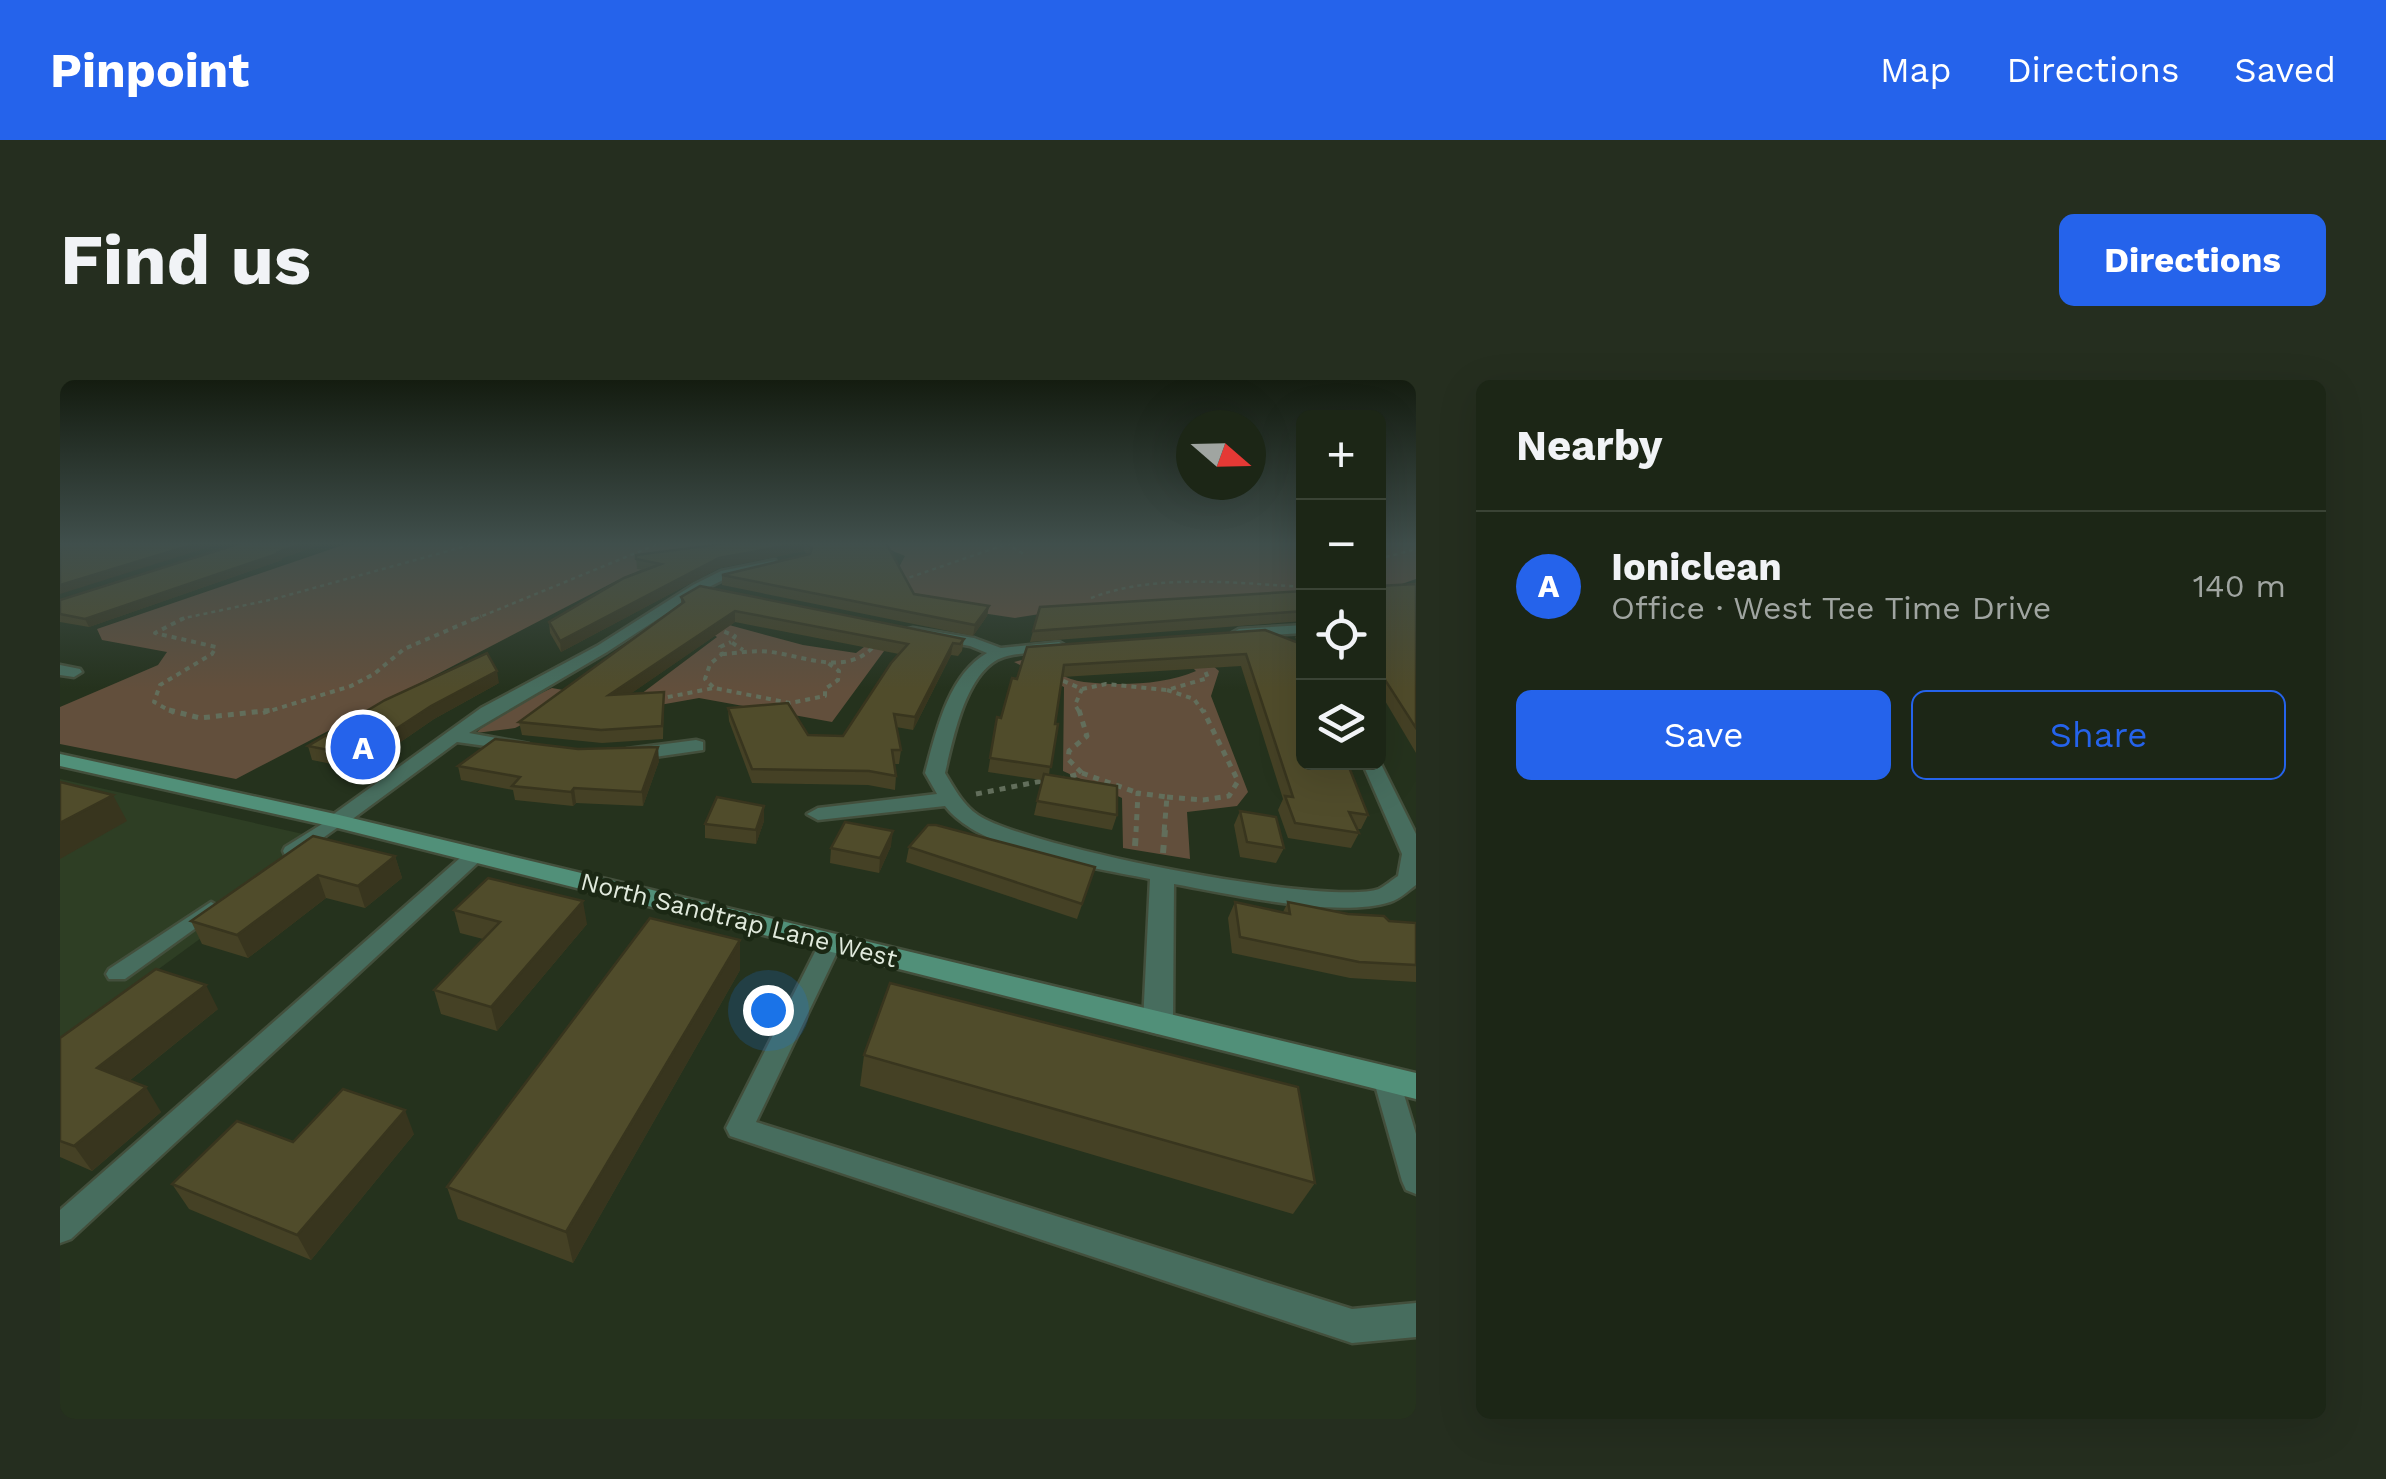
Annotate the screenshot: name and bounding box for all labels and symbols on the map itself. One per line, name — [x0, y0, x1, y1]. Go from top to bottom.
north arrow — [1176, 410, 1266, 500]
pin: A — [330, 710, 396, 784]
street label: North Sandtrap Lane West — [578, 867, 901, 974]
your location — [743, 985, 794, 1036]

